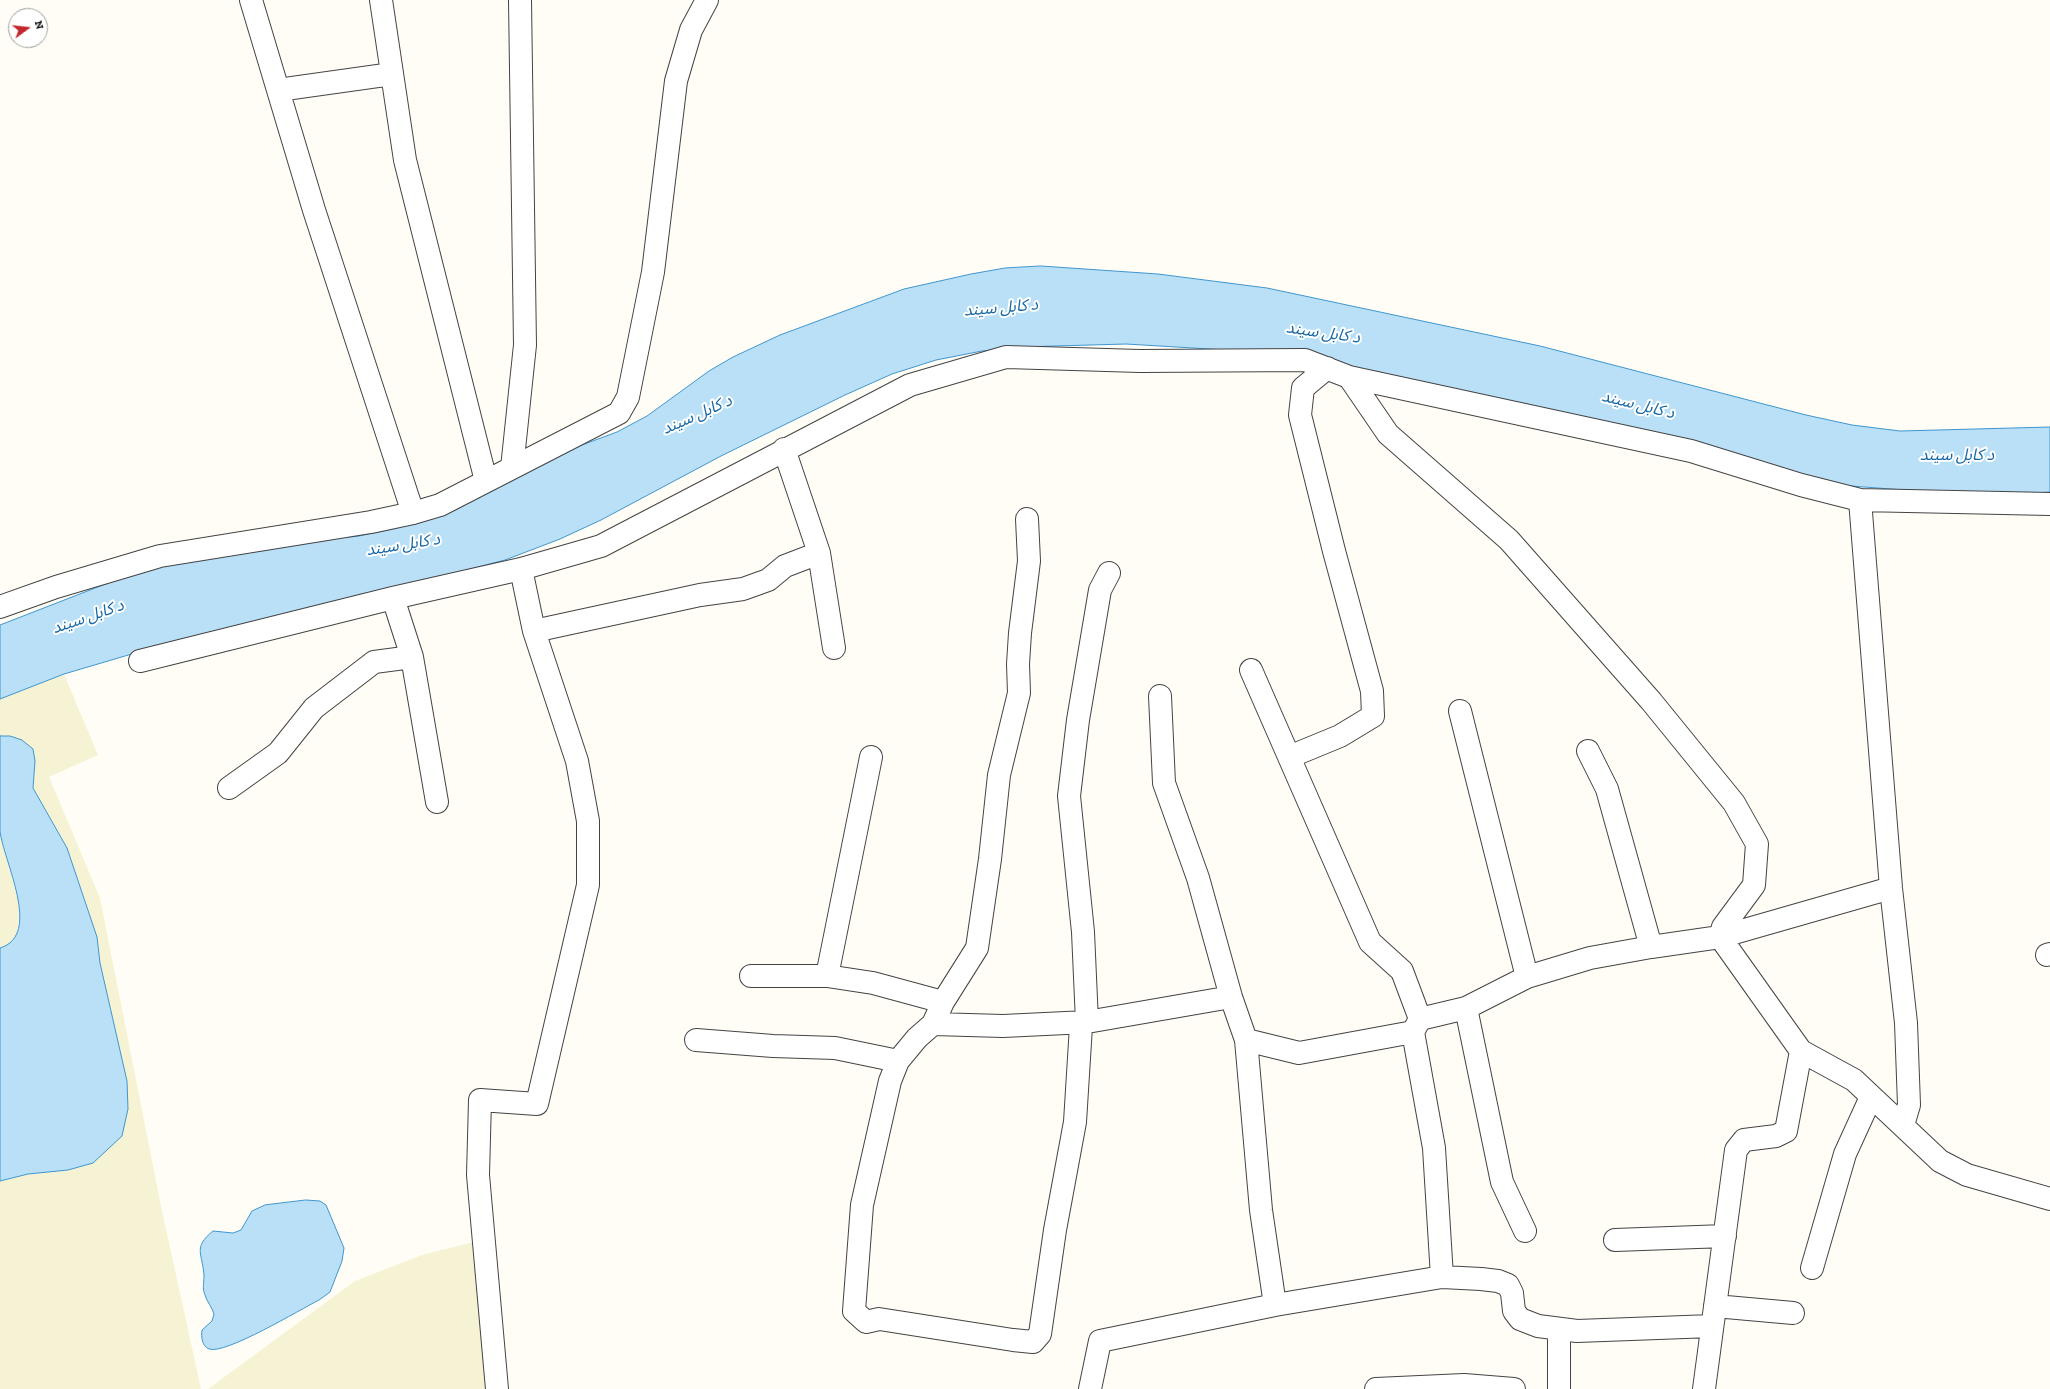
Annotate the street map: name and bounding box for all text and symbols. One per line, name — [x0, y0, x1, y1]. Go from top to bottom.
north arrow — [8, 8, 48, 48]
text: N — [32, 19, 46, 31]
water label: د کابل سيند — [963, 295, 1039, 321]
water label: د کابل سيند — [1285, 318, 1361, 348]
water label: د کابل سيند — [1600, 387, 1676, 423]
water label: د کابل سيند — [659, 391, 735, 439]
water label: د کابل سيند — [1920, 445, 1994, 465]
water label: د کابل سيند — [365, 530, 441, 560]
water label: د کابل سيند — [50, 596, 126, 638]

